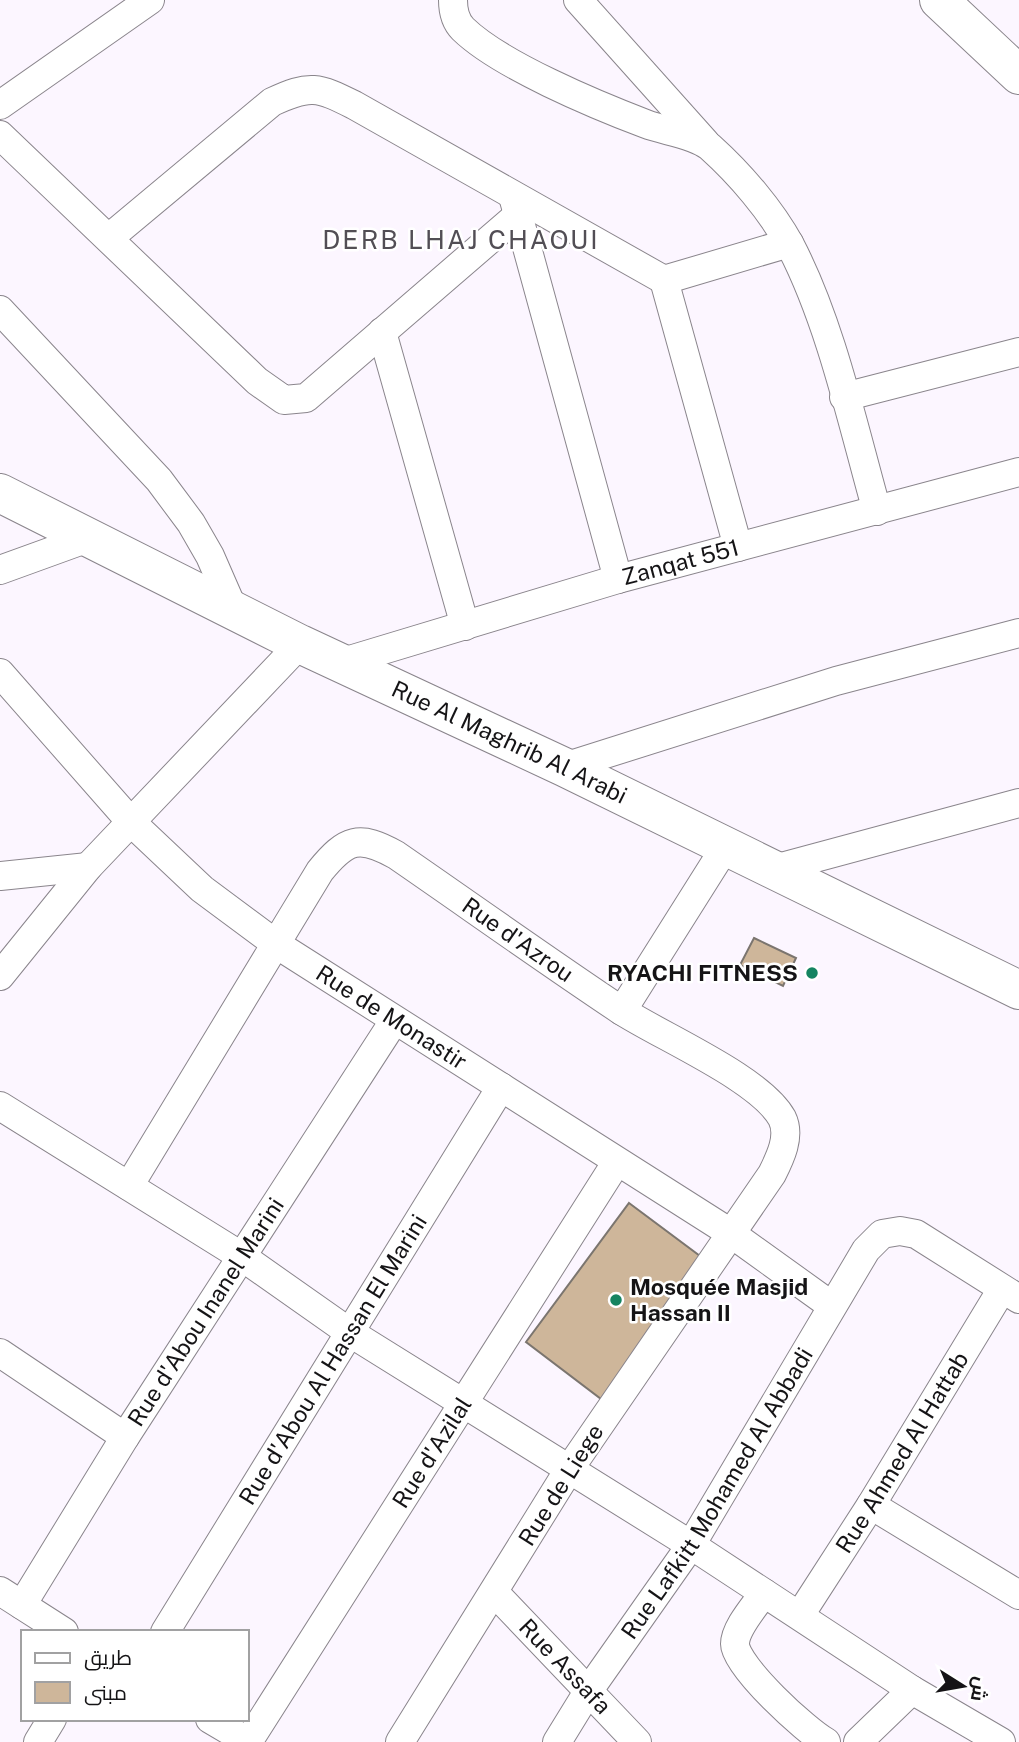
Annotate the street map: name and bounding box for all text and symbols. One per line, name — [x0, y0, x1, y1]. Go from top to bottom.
district label: DERB LHAJ CHAOUI — [322, 224, 600, 255]
street label: Zanqat 551 — [619, 533, 742, 590]
street label: Rue Al Maghrib Al Arabi — [388, 675, 631, 809]
street label: Rue d'Azrou — [457, 891, 579, 987]
street label: Rue de Monastir — [311, 959, 472, 1075]
place label: RYACHI FITNESS — [607, 959, 798, 986]
marker: RYACHI FITNESS — [804, 965, 820, 981]
street label: Rue d'Abou Inanel Marini — [122, 1192, 289, 1431]
street label: Rue d'Abou Al Hassan El Marini — [233, 1209, 432, 1509]
place label: Mosquée Masjid Hassan II — [630, 1273, 808, 1326]
marker: Mosquée Masjid Hassan II — [608, 1292, 624, 1308]
street label: Rue Lafkitt Mohamed Al Abbadi — [615, 1343, 818, 1644]
street label: Rue Ahmed Al Hattab — [830, 1347, 974, 1558]
street label: Rue d'Azilal — [386, 1392, 477, 1513]
street label: Rue de Liege — [513, 1419, 609, 1550]
street label: Rue Assafa — [514, 1613, 617, 1719]
legend — [21, 1630, 248, 1721]
text: طريق — [84, 1645, 132, 1671]
north arrow — [928, 1651, 998, 1721]
text: ش — [966, 1675, 993, 1703]
text: مبنى — [84, 1680, 127, 1706]

